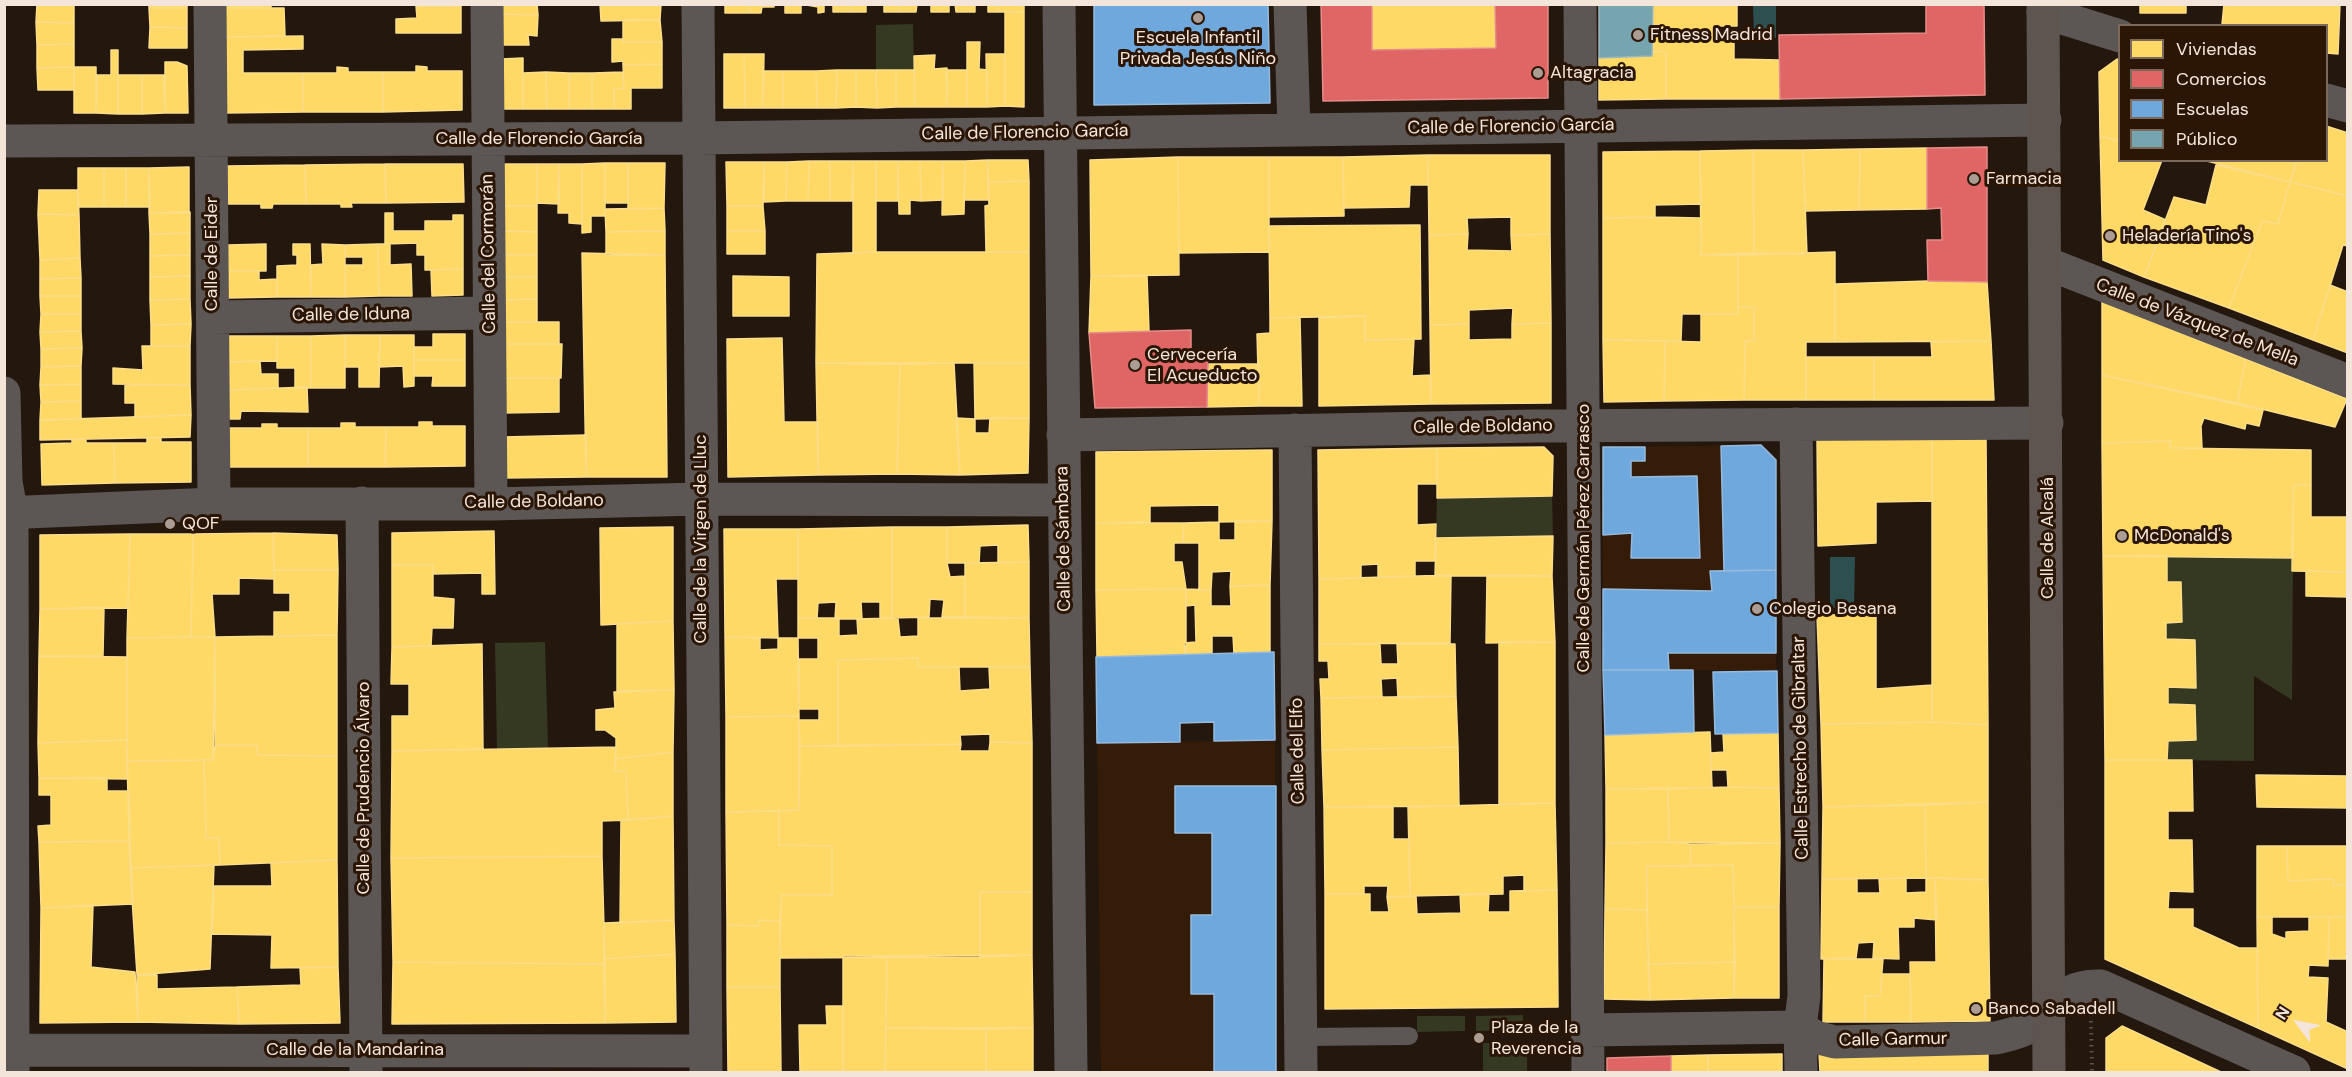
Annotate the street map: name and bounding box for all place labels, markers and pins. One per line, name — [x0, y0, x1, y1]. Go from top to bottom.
marker: Escuela Infantil Privada Jesús Niño — [1191, 11, 1205, 25]
place label: Fitness Madrid — [1650, 24, 1773, 46]
place label: Escuela Infantil Privada Jesús Niño — [1120, 27, 1276, 70]
marker: Fitness Madrid — [1631, 28, 1645, 42]
place label: Altagracia — [1550, 62, 1634, 84]
marker: Altagracia — [1531, 66, 1545, 80]
place label: Farmacia — [1986, 168, 2062, 190]
marker: Farmacia — [1967, 172, 1981, 186]
place label: Heladería Tino's — [2122, 225, 2252, 247]
marker: Heladería Tino's — [2103, 229, 2117, 243]
place label: Cervecería El Acueducto — [1147, 344, 1257, 386]
marker: Cervecería El Acueducto — [1128, 358, 1142, 372]
place label: QOF — [182, 513, 219, 535]
marker: QOF — [163, 517, 177, 531]
place label: McDonald's — [2134, 525, 2230, 547]
marker: McDonald's — [2115, 529, 2129, 543]
place label: Colegio Besana — [1769, 598, 1897, 620]
marker: Colegio Besana — [1750, 602, 1764, 616]
place label: Banco Sabadell — [1988, 998, 2116, 1020]
marker: Banco Sabadell — [1969, 1002, 1983, 1016]
place label: Plaza de la Reverencia — [1491, 1017, 1582, 1060]
marker: Plaza de la Reverencia — [1472, 1031, 1486, 1045]

